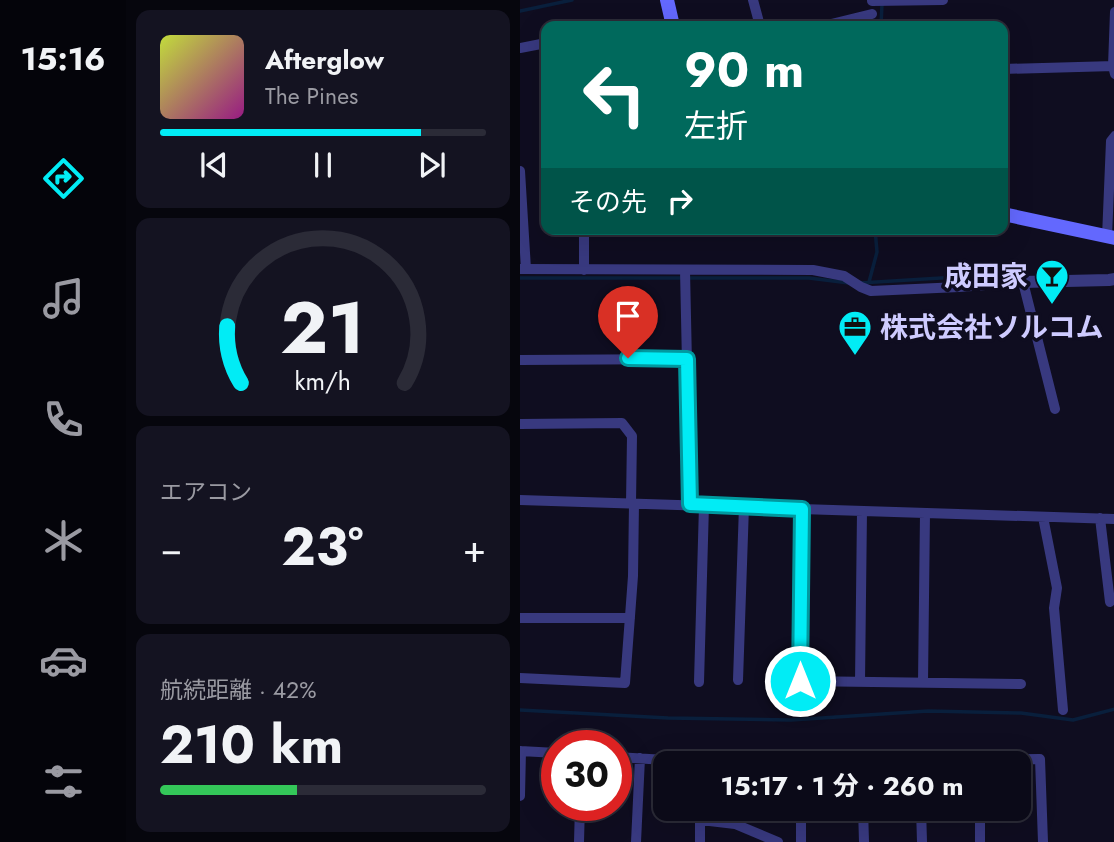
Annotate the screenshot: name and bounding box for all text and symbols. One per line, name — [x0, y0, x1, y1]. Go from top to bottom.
text: 90 m — [684, 35, 804, 105]
text: 15:16 — [21, 36, 105, 82]
text: Afterglow — [265, 41, 384, 79]
icon: left — [569, 49, 660, 140]
text: The Pines — [265, 79, 358, 113]
text: 左折 — [684, 103, 748, 149]
icon: previous — [195, 146, 233, 184]
icon: pause — [304, 146, 342, 184]
icon: next — [413, 146, 451, 184]
icon: directions — [39, 154, 88, 203]
icon: right — [661, 182, 699, 220]
text: その先 — [569, 183, 647, 221]
place label: 成田家 — [944, 256, 1028, 297]
bar icon: 成田家 — [1033, 257, 1071, 306]
icon: music — [39, 274, 88, 323]
text: 21 — [281, 275, 365, 380]
pin — [598, 286, 658, 358]
icon: arrive — [609, 297, 647, 335]
place label: 株式会社ソルコム — [880, 307, 1103, 348]
office icon: 株式会社ソルコム — [836, 308, 874, 357]
text: km/h — [295, 363, 351, 399]
icon: phone — [39, 395, 88, 444]
text: エアコン — [160, 475, 252, 509]
text: 23° — [282, 509, 363, 585]
icon: climate — [39, 516, 88, 565]
text: − — [160, 521, 182, 576]
text: + — [463, 521, 486, 576]
icon: car — [39, 636, 88, 685]
position arrow — [763, 644, 837, 718]
text: 航続距離 · 42% — [160, 673, 316, 707]
text: 210 km — [160, 707, 343, 783]
speed limit sign: 30 — [541, 730, 632, 821]
icon: filters — [39, 757, 88, 806]
text: 15:17 · 1 分 · 260 m — [720, 767, 964, 805]

